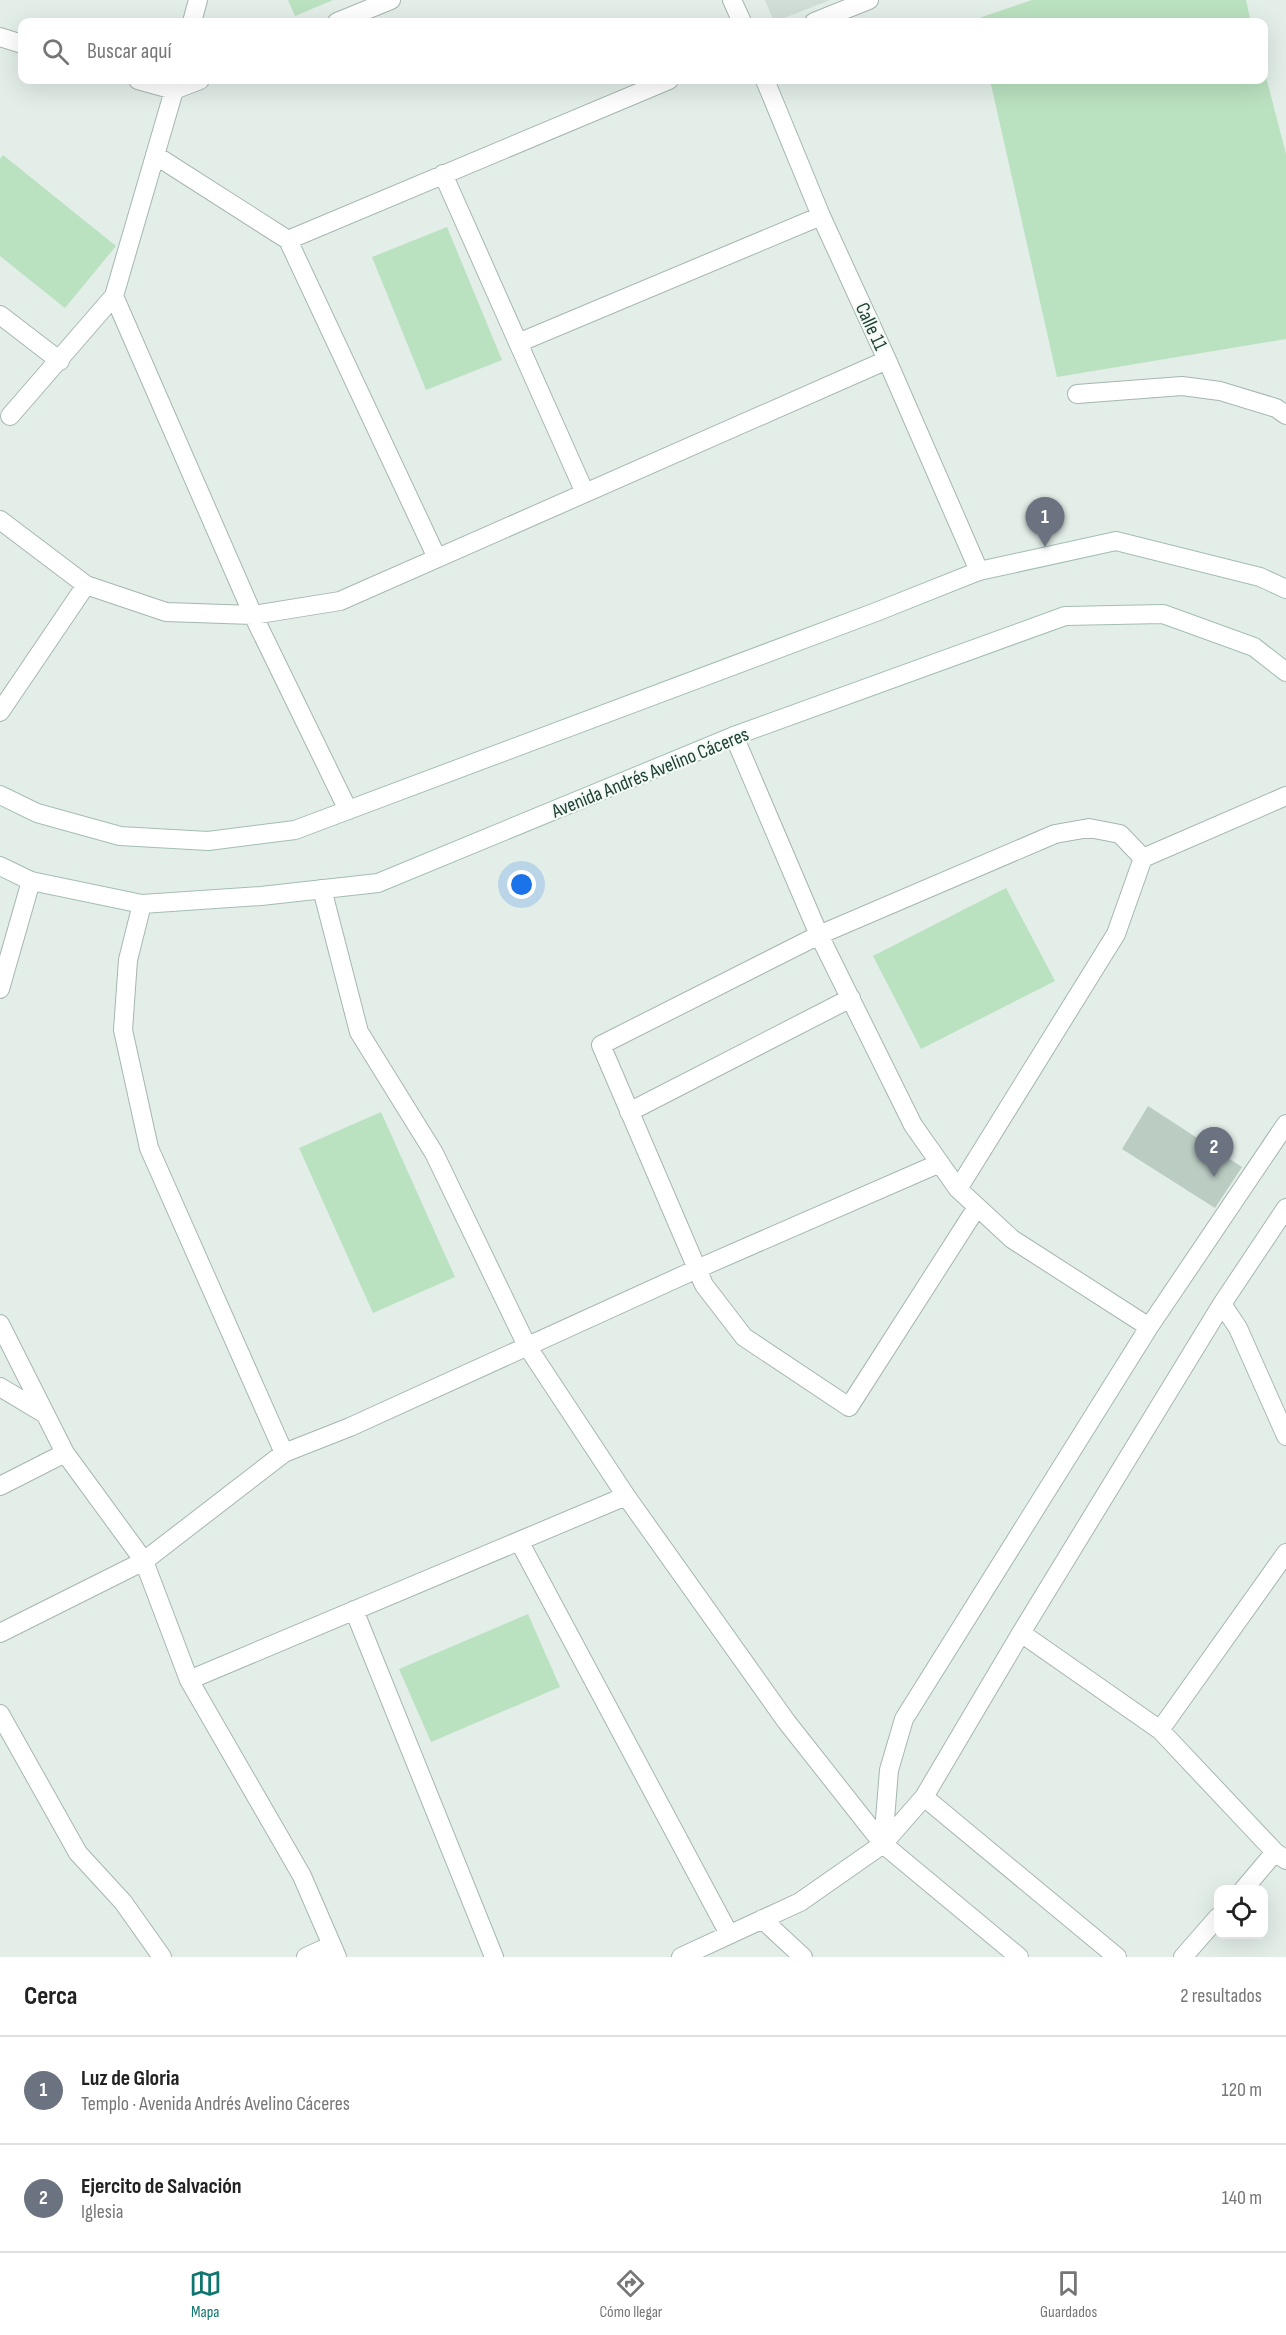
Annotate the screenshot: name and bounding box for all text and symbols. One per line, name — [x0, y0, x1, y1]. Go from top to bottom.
search box — [18, 18, 1268, 84]
icon: search — [39, 35, 72, 68]
text: Buscar aquí — [87, 38, 172, 65]
street label: Calle 11 — [850, 299, 892, 354]
pin: 1 — [1026, 498, 1064, 547]
street label: Avenida Andrés Avelino Cáceres — [547, 722, 753, 824]
your location — [507, 870, 536, 899]
pin: 2 — [1194, 1128, 1234, 1177]
map controls — [1214, 1885, 1268, 1939]
button: locate — [1214, 1885, 1268, 1939]
text: Cerca — [24, 1981, 77, 2012]
text: 2 resultados — [1180, 1984, 1262, 2008]
text: Luz de Gloria — [81, 2065, 179, 2092]
text: 1 — [40, 2078, 47, 2102]
text: 120 m — [1222, 2078, 1262, 2102]
text: Templo · Avenida Andrés Avelino Cáceres — [81, 2092, 350, 2116]
text: Ejercito de Salvación — [81, 2173, 242, 2200]
text: 2 — [39, 2186, 48, 2210]
text: 140 m — [1222, 2186, 1262, 2210]
text: Iglesia — [81, 2200, 123, 2224]
tab: Mapa — [189, 2267, 222, 2322]
tab: Cómo llegar — [599, 2267, 662, 2322]
tab: Guardados — [1040, 2267, 1097, 2322]

